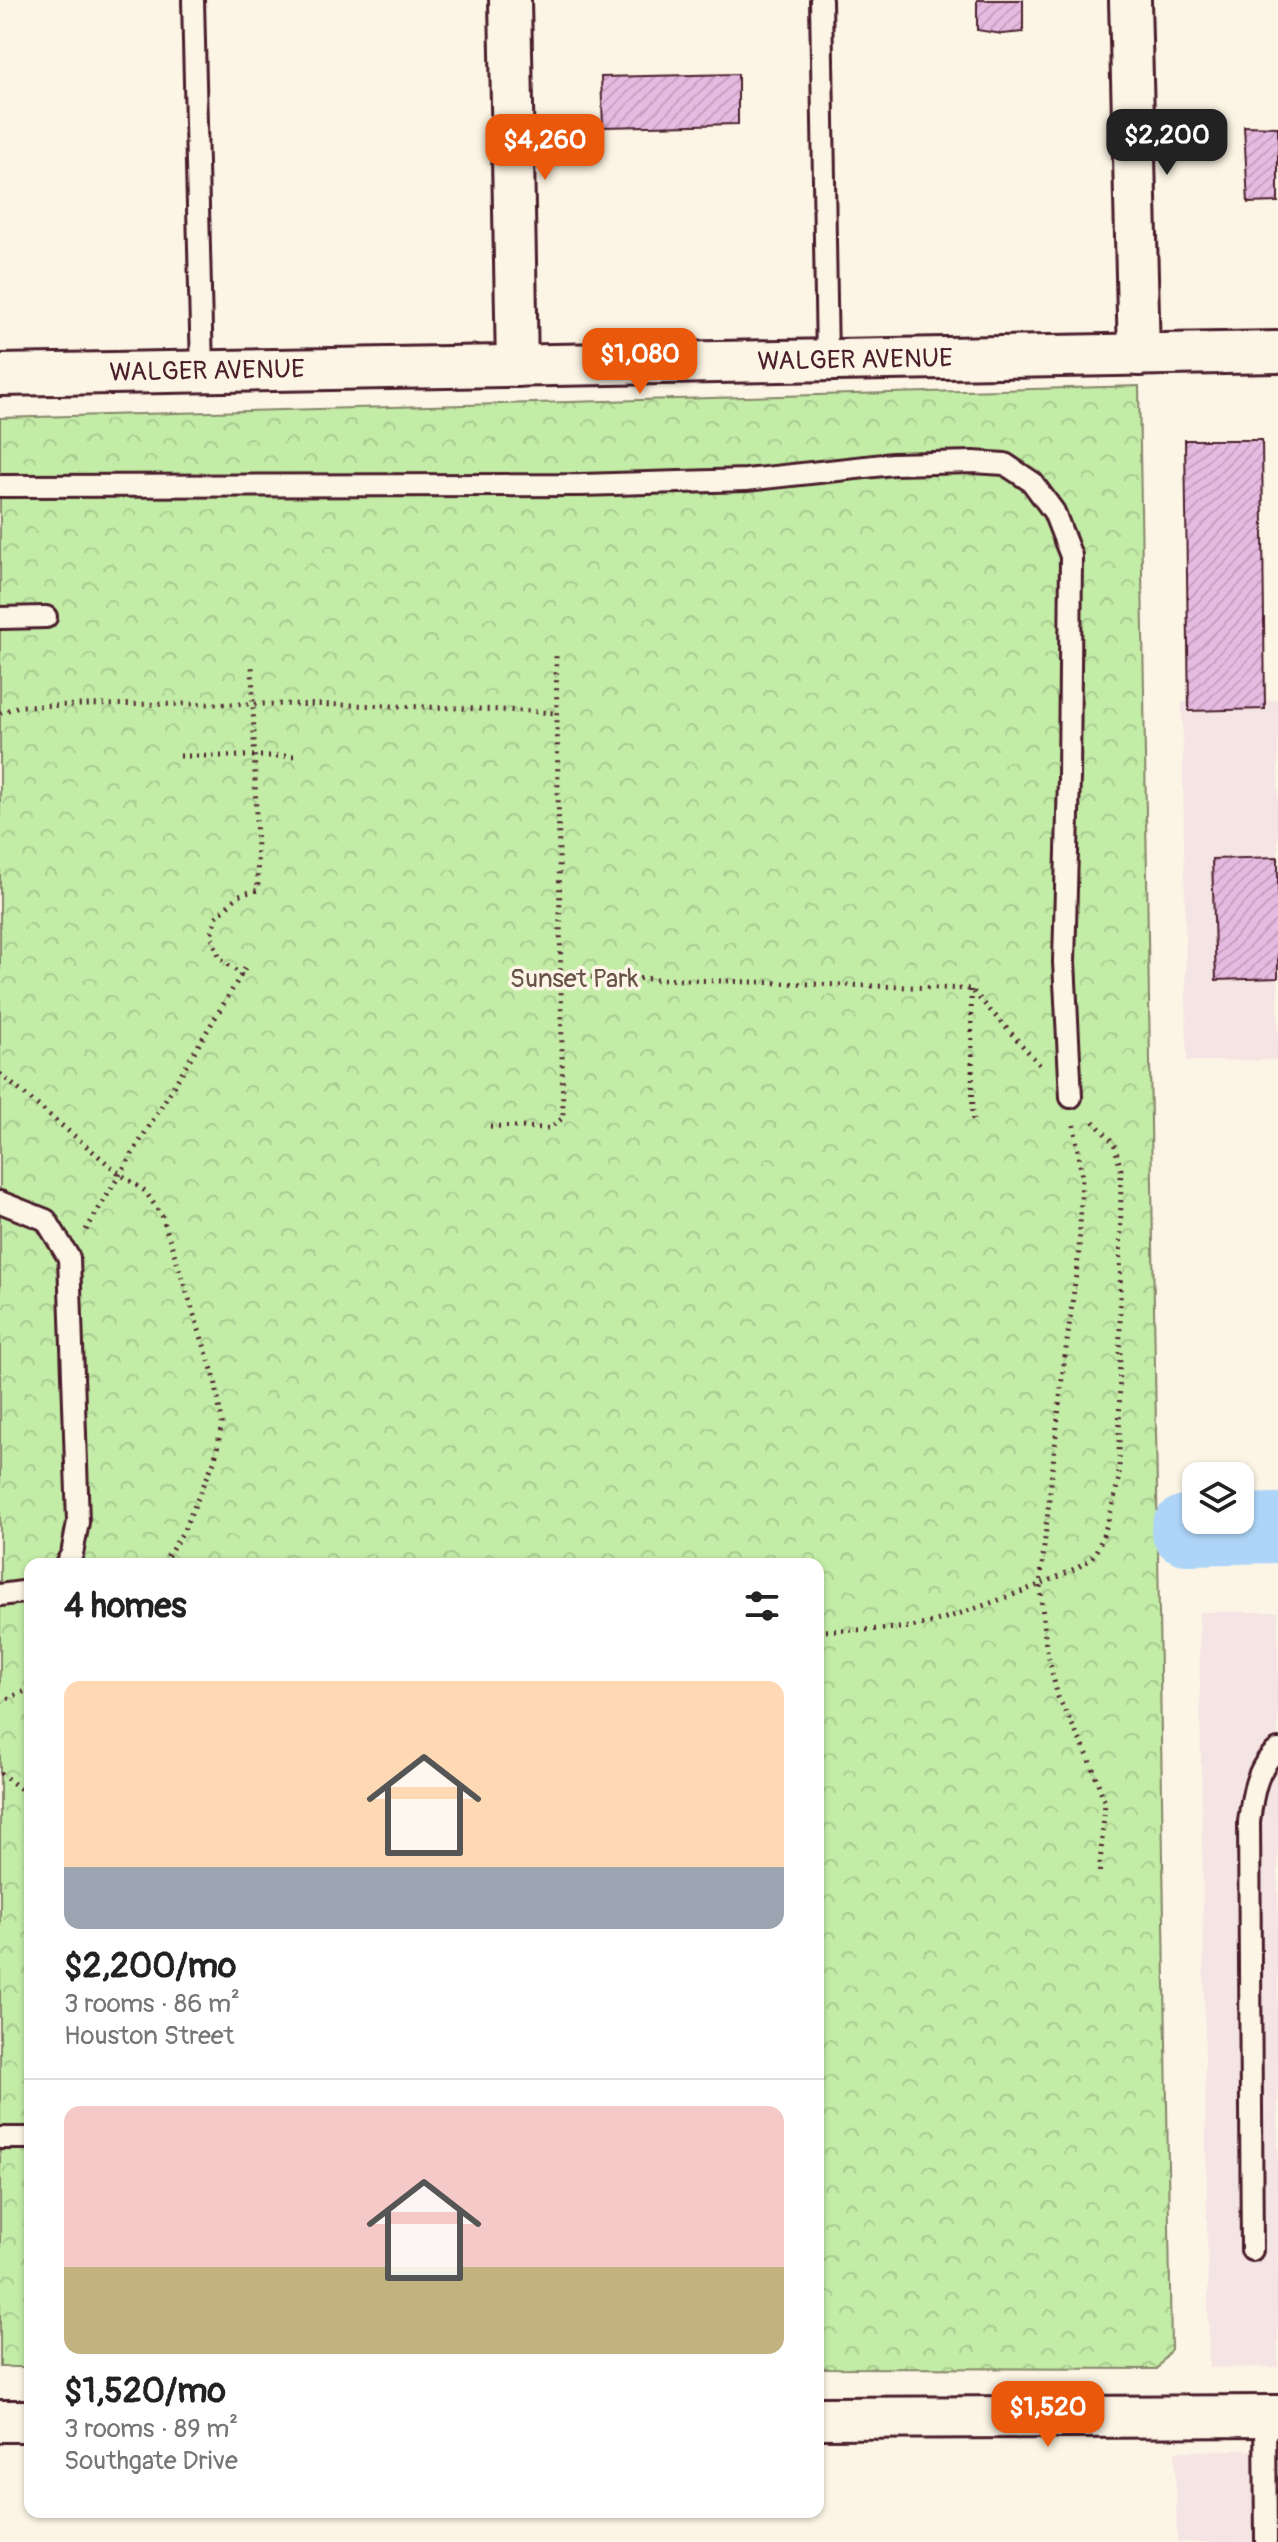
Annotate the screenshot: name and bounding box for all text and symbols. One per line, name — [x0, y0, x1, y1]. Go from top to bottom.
pin: $2,200 — [1102, 109, 1232, 177]
pin: $4,260 — [480, 114, 610, 182]
text: $2,200 — [1124, 119, 1210, 151]
text: $4,260 — [503, 124, 587, 156]
pin: $1,080 — [575, 328, 705, 396]
text: $1,080 — [600, 338, 680, 370]
street label: WALGER AVENUE — [757, 342, 953, 378]
street label: WALGER AVENUE — [109, 353, 305, 389]
park label: Sunset Park — [510, 963, 638, 995]
map controls — [1182, 1462, 1254, 1534]
button: layers — [1182, 1462, 1254, 1534]
icon: filters — [740, 1584, 784, 1628]
text: 4 homes — [64, 1585, 186, 1628]
icon: home — [352, 1733, 496, 1877]
text: $2,200/mo — [64, 1945, 236, 1988]
text: 3 rooms · 86 m² — [64, 1988, 240, 2020]
text: Houston Street — [64, 2020, 234, 2052]
icon: home — [352, 2158, 496, 2302]
text: $1,520/mo — [64, 2370, 226, 2413]
pin: $1,520 — [983, 2381, 1113, 2449]
text: $1,520 — [1009, 2391, 1087, 2423]
text: 3 rooms · 89 m² — [64, 2413, 238, 2445]
text: Southgate Drive — [64, 2445, 238, 2477]

